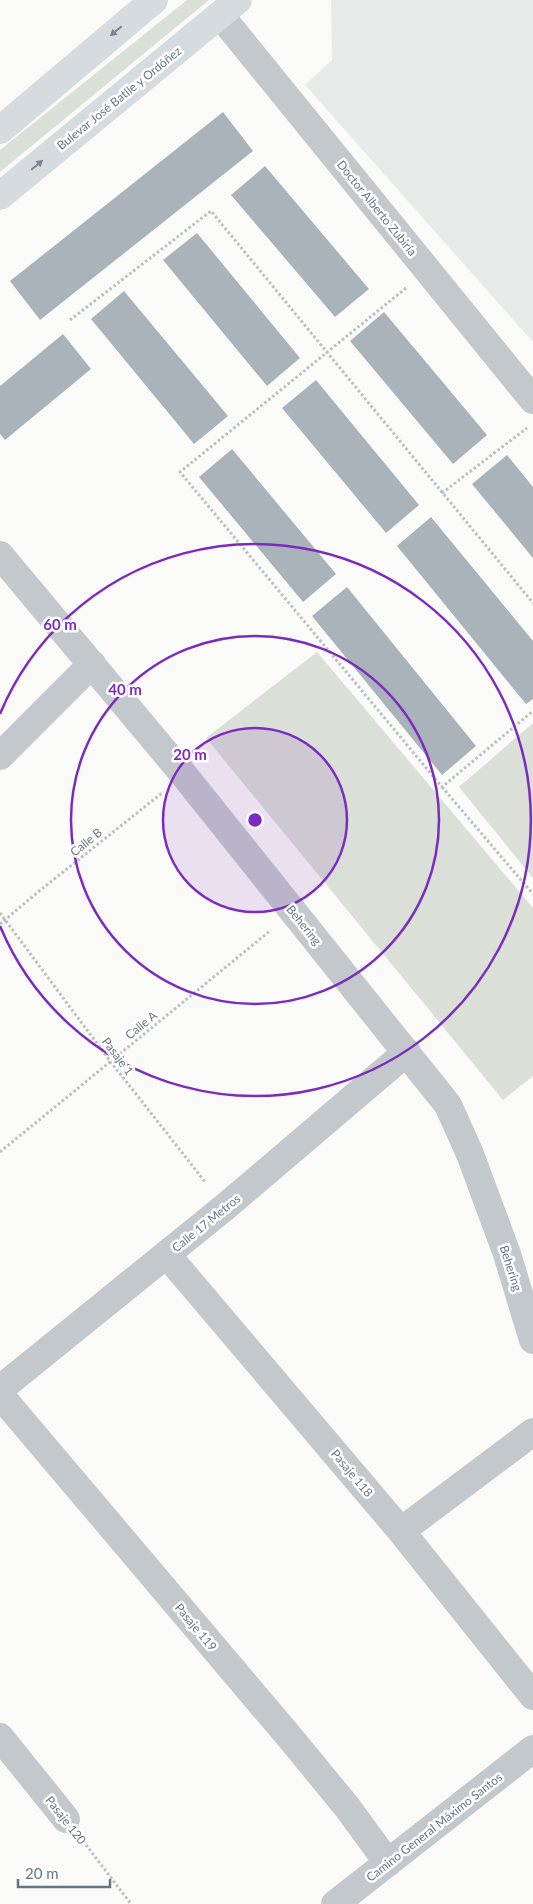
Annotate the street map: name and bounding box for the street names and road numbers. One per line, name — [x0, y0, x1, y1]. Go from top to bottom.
street label: Bulevar José Batlle y Ordóñez — [54, 43, 185, 153]
street label: Doctor Alberto Zubiría — [334, 157, 420, 259]
street label: Calle B — [67, 824, 105, 859]
street label: Behering — [283, 902, 325, 948]
street label: Calle A — [122, 1007, 161, 1042]
street label: Pasaje 1 — [99, 1034, 137, 1078]
street label: Calle 17 Metros — [169, 1191, 243, 1255]
street label: Behering — [497, 1243, 525, 1293]
street label: Pasaje 118 — [328, 1446, 376, 1500]
street label: Pasaje 119 — [172, 1600, 220, 1654]
street label: Camino General Máximo Santos — [363, 1769, 505, 1885]
street label: Pasaje 120 — [42, 1793, 90, 1847]

